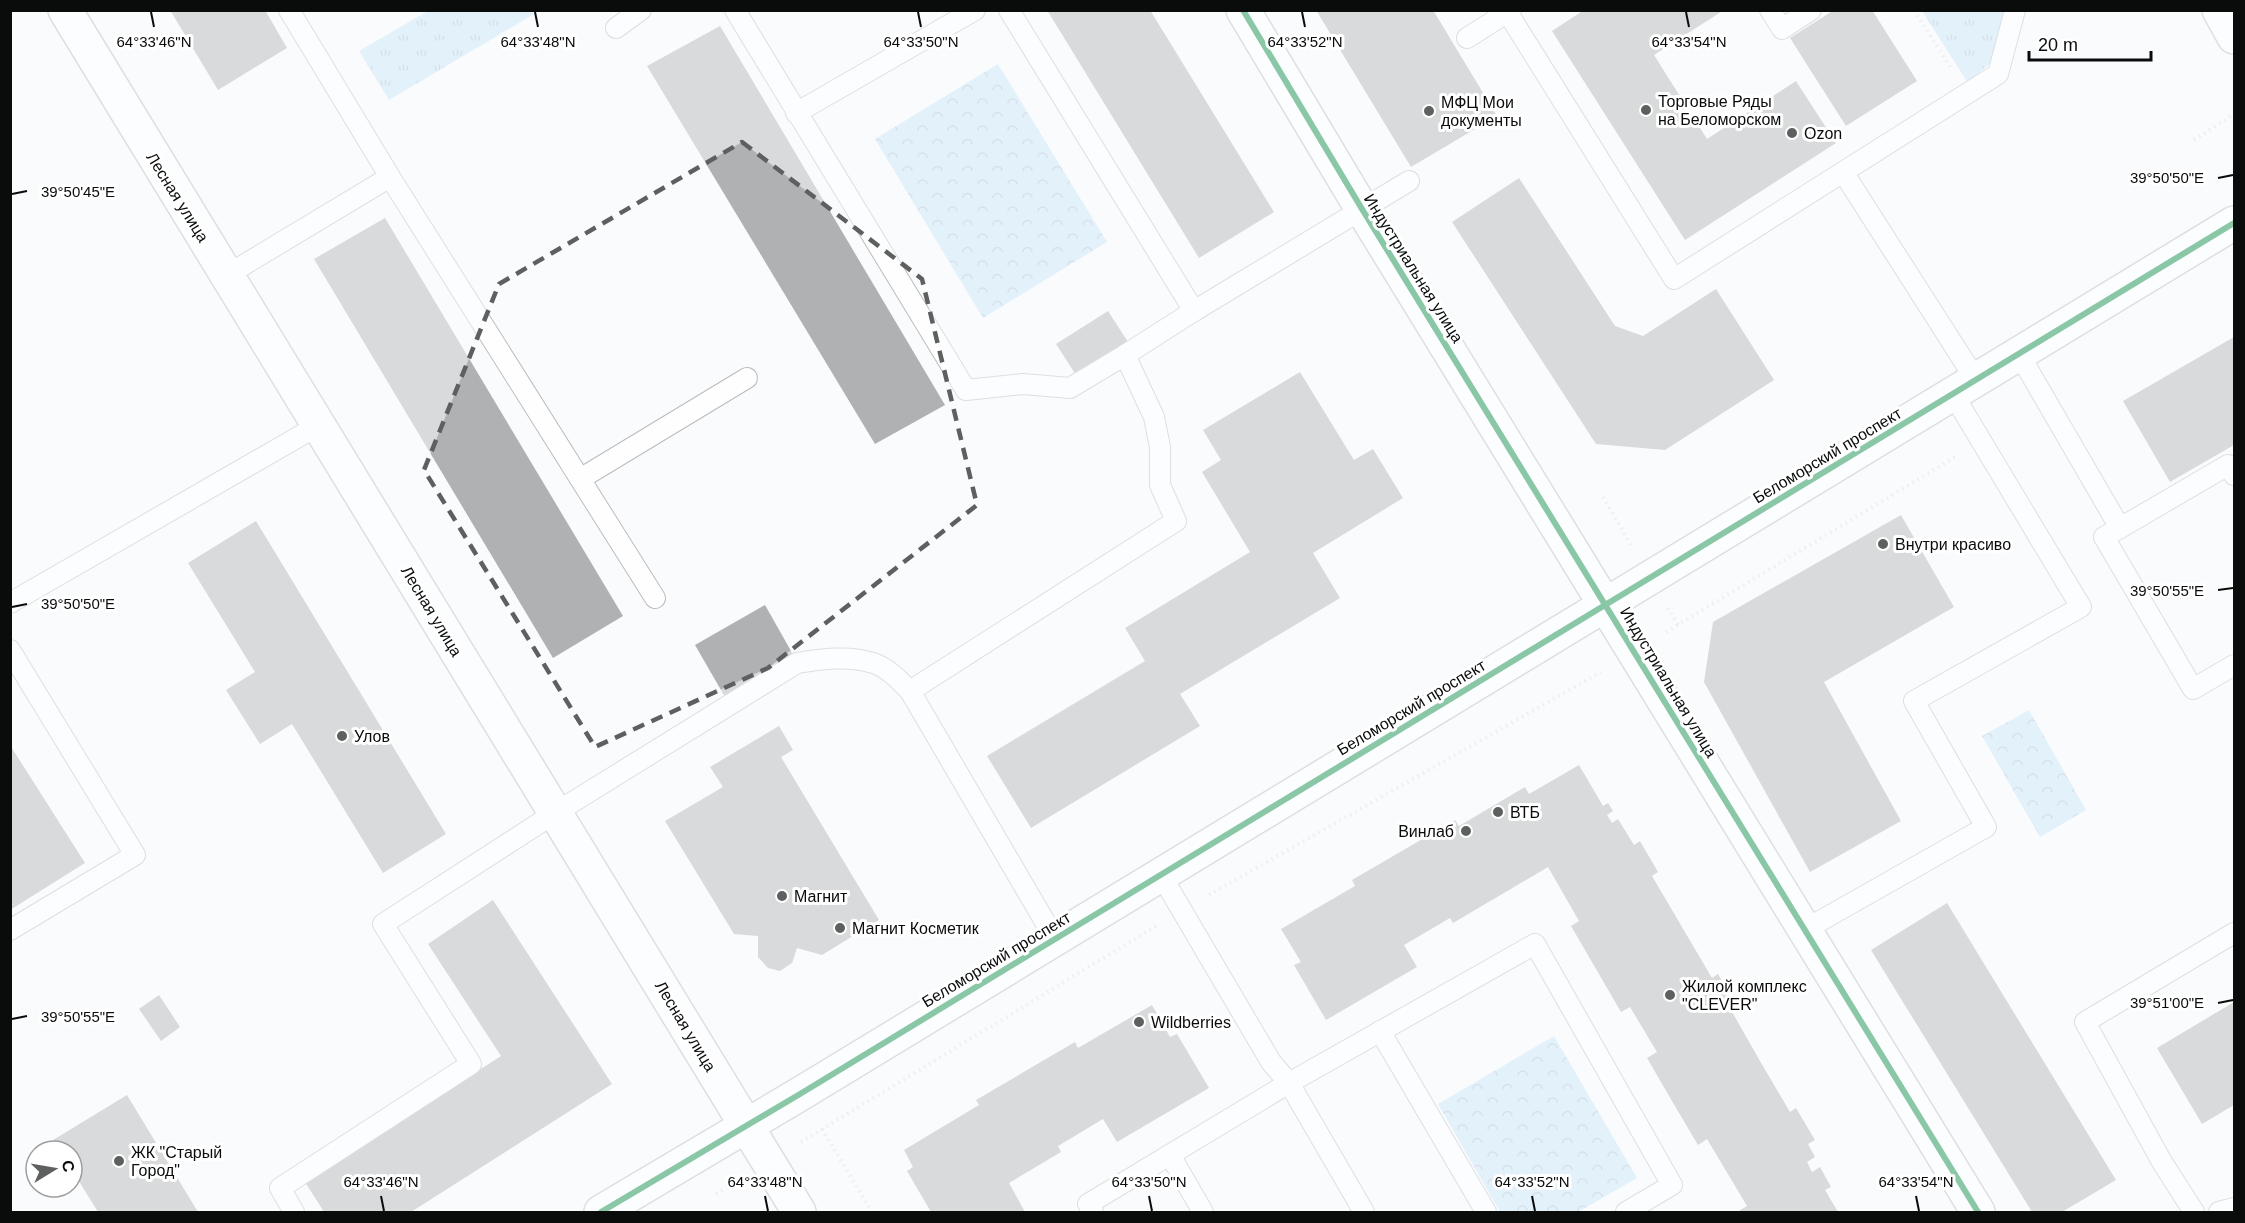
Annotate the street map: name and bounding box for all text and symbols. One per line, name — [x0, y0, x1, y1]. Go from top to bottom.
scale bar — [2029, 24, 2150, 62]
text: 64°33'46"N — [116, 33, 192, 50]
text: 64°33'48"N — [500, 33, 576, 50]
text: 64°33'50"N — [883, 33, 959, 50]
text: 64°33'52"N — [1267, 33, 1343, 50]
text: 64°33'54"N — [1651, 33, 1727, 50]
text: 20 m — [2038, 35, 2078, 55]
place label: Торговые Ряды на Беломорском — [1658, 93, 1781, 128]
place label: МФЦ Мои документы — [1441, 94, 1522, 129]
marker: Торговые Ряды на Беломорском — [1639, 103, 1653, 117]
marker: МФЦ Мои документы — [1422, 104, 1436, 118]
place label: Ozon — [1804, 125, 1842, 142]
marker: Ozon — [1785, 126, 1799, 140]
street label: Лесная улица — [143, 149, 212, 245]
text: 39°50'50"E — [2130, 169, 2204, 186]
text: 39°50'45"E — [41, 183, 115, 200]
street label: Индустриальная улица — [1361, 191, 1466, 346]
street label: Беломорский проспект — [1750, 404, 1905, 506]
place label: Внутри красиво — [1895, 536, 2011, 553]
marker: Внутри красиво — [1876, 537, 1890, 551]
street label: Лесная улица — [398, 563, 465, 660]
text: 39°50'55"E — [2130, 582, 2204, 599]
text: 39°50'50"E — [41, 595, 115, 612]
street label: Индустриальная улица — [1617, 604, 1720, 760]
street label: Беломорский проспект — [1334, 656, 1489, 758]
place label: Улов — [354, 728, 390, 745]
marker: Улов — [335, 729, 349, 743]
place label: ВТБ — [1510, 804, 1540, 821]
marker: ВТБ — [1491, 805, 1505, 819]
place label: Винлаб — [1398, 823, 1454, 840]
marker: Винлаб — [1459, 824, 1473, 838]
place label: Магнит — [794, 888, 848, 905]
marker: Магнит — [775, 889, 789, 903]
street label: Беломорский проспект — [919, 908, 1074, 1010]
place label: Магнит Косметик — [852, 920, 980, 937]
marker: Магнит Косметик — [833, 921, 847, 935]
street label: Лесная улица — [652, 978, 719, 1075]
place label: Жилой комплекс "СLEVER" — [1682, 978, 1807, 1013]
marker: Жилой комплекс "СLEVER" — [1663, 988, 1677, 1002]
text: 39°51'00"E — [2130, 994, 2204, 1011]
text: 39°50'55"E — [41, 1008, 115, 1025]
place label: Wildberries — [1151, 1014, 1231, 1031]
marker: Wildberries — [1132, 1015, 1146, 1029]
north arrow — [24, 1139, 84, 1199]
place label: ЖК "Старый Город" — [131, 1144, 222, 1179]
marker: ЖК "Старый Город" — [112, 1154, 126, 1168]
text: С — [59, 1159, 78, 1174]
text: 64°33'46"N — [343, 1173, 419, 1190]
text: 64°33'48"N — [727, 1173, 803, 1190]
text: 64°33'50"N — [1111, 1173, 1187, 1190]
text: 64°33'52"N — [1494, 1173, 1570, 1190]
text: 64°33'54"N — [1878, 1173, 1954, 1190]

